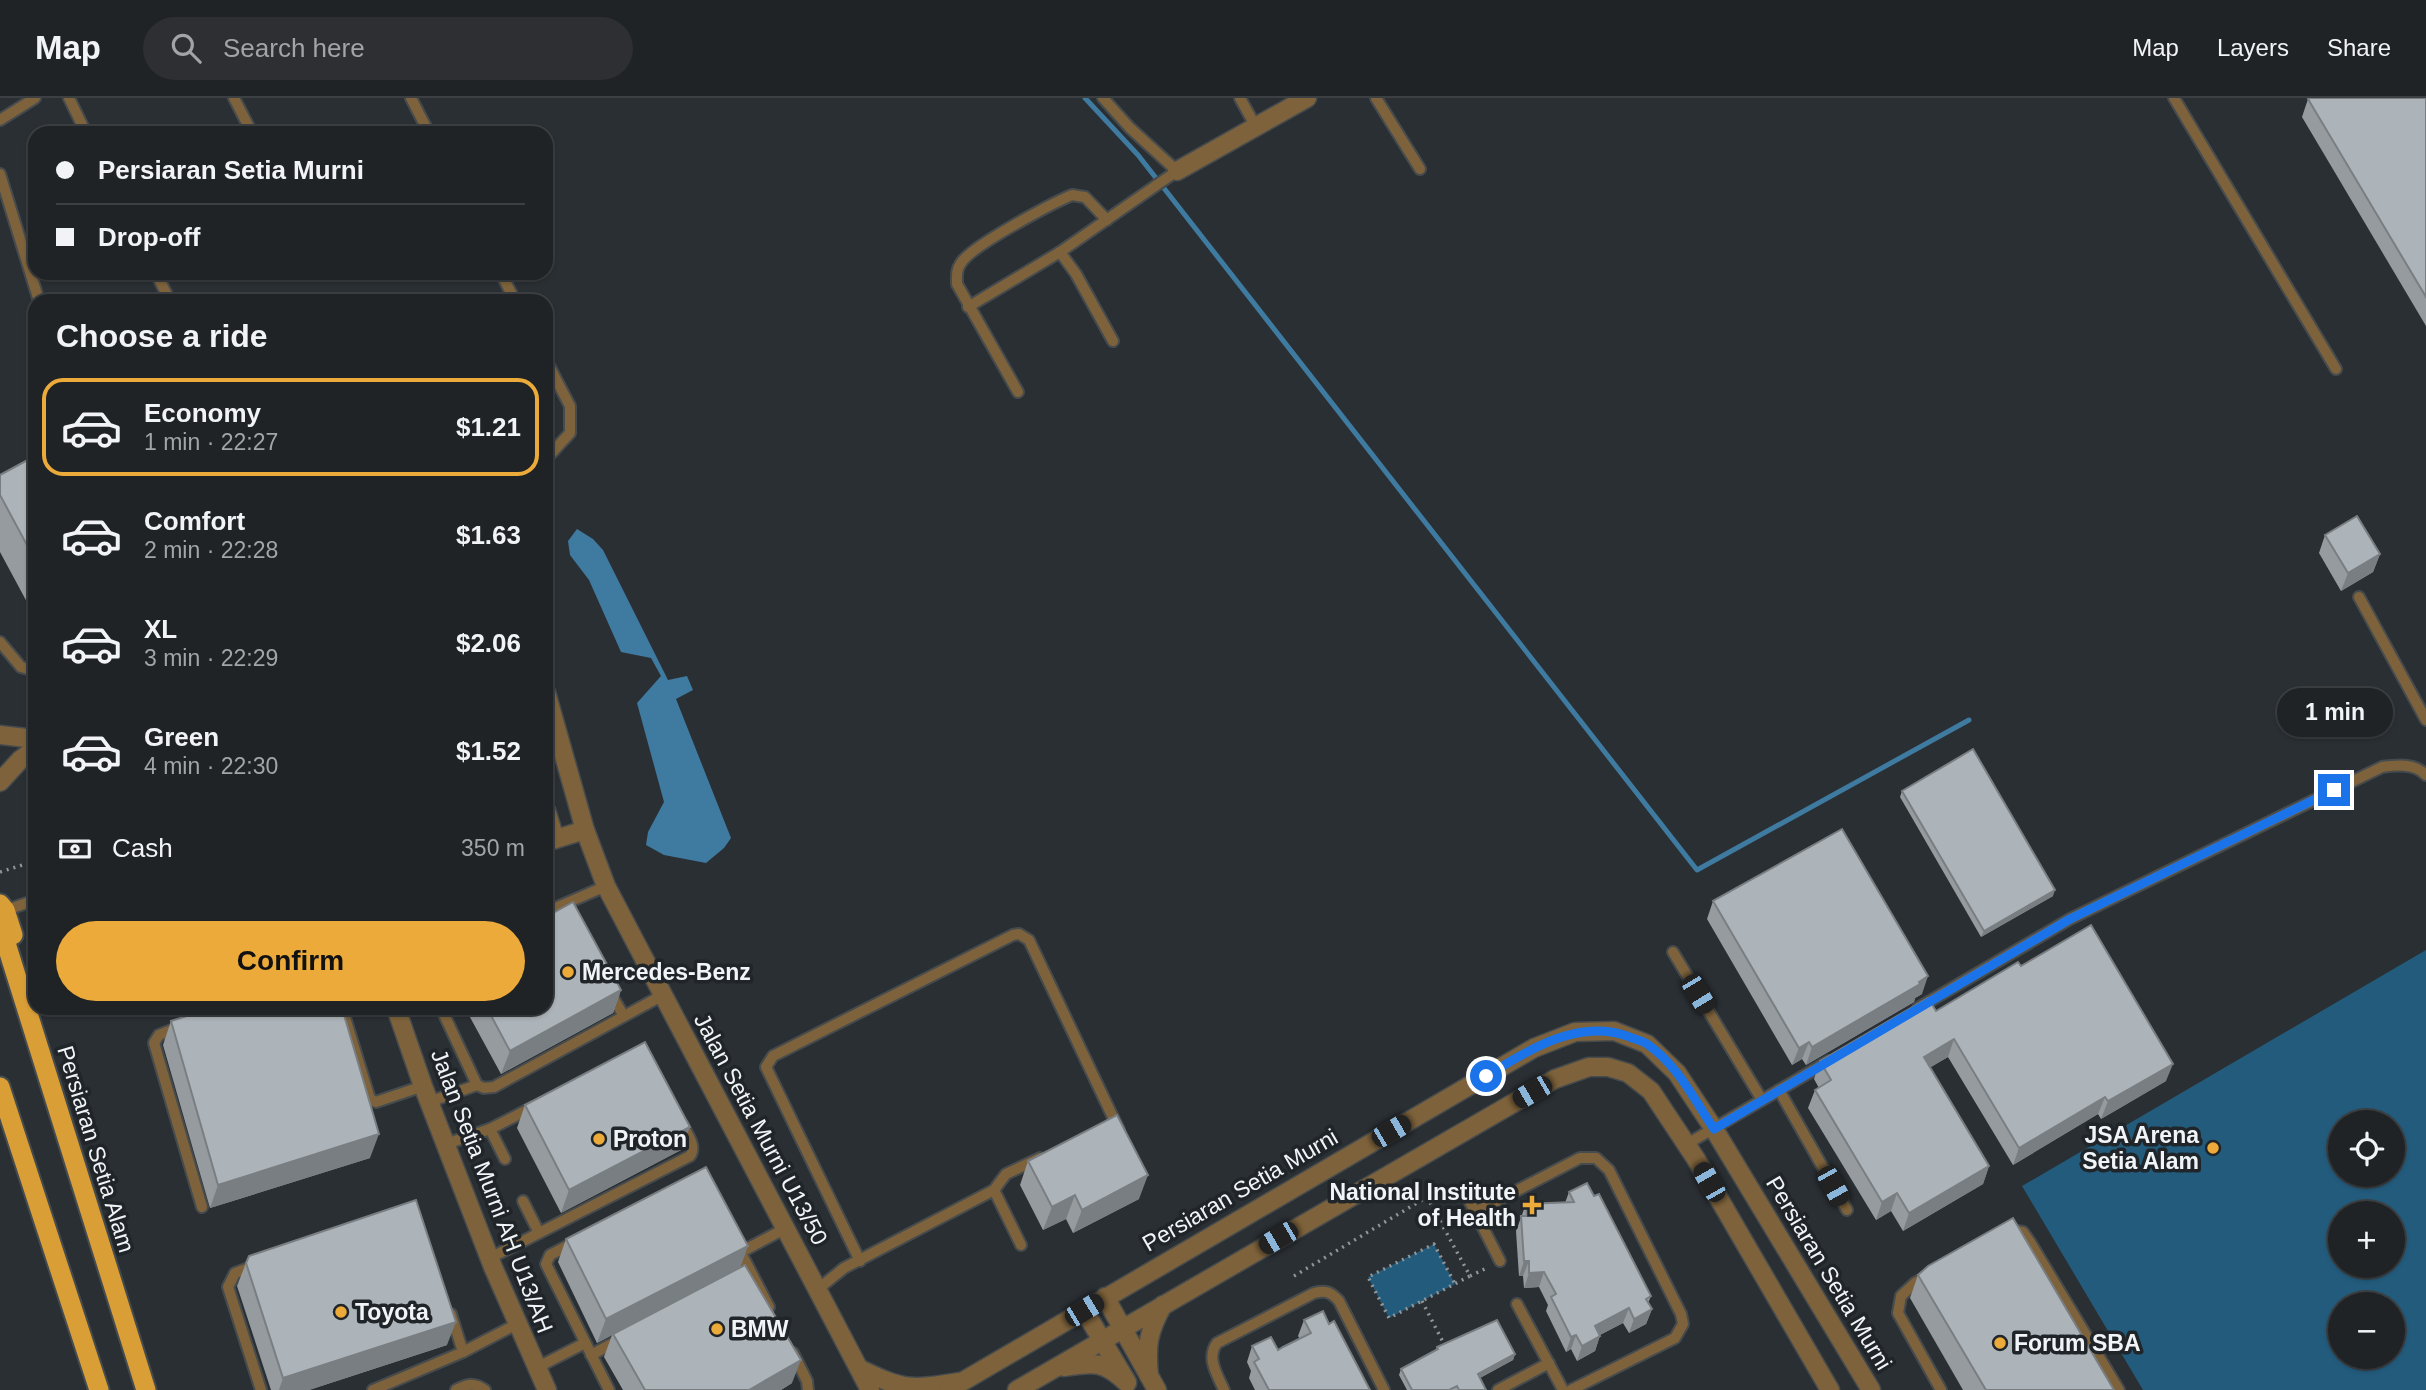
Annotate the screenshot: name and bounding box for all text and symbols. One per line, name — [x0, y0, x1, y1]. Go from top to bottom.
search box — [143, 17, 633, 80]
text: Map — [35, 29, 101, 66]
icon: search — [167, 29, 205, 67]
text: Search here — [223, 33, 365, 63]
text: Map — [2132, 34, 2179, 61]
text: Layers — [2217, 34, 2289, 61]
text: Share — [2327, 34, 2391, 61]
text: Persiaran Setia Murni — [98, 155, 364, 185]
text: Drop-off — [98, 222, 201, 252]
text: Choose a ride — [56, 318, 268, 354]
icon: car — [60, 396, 123, 459]
text: Economy — [144, 398, 261, 428]
text: $1.21 — [456, 412, 521, 442]
text: 1 min · 22:27 — [144, 429, 278, 455]
icon: car — [60, 504, 123, 567]
text: Comfort — [144, 506, 245, 536]
text: $1.63 — [456, 520, 521, 550]
text: 2 min · 22:28 — [144, 537, 278, 563]
icon: car — [60, 612, 123, 675]
text: XL — [144, 614, 177, 644]
text: $2.06 — [456, 628, 521, 658]
text: 3 min · 22:29 — [144, 645, 278, 671]
callout: 1 min — [2276, 688, 2392, 738]
text: 1 min — [2305, 699, 2365, 725]
icon: car — [60, 720, 123, 783]
text: Green — [144, 722, 219, 752]
text: $1.52 — [456, 736, 521, 766]
text: 4 min · 22:30 — [144, 753, 278, 779]
route end — [2318, 774, 2350, 806]
icon: cash — [56, 830, 94, 868]
text: Cash — [112, 833, 173, 863]
text: 350 m — [461, 835, 525, 861]
button: Confirm — [56, 921, 525, 1001]
place label: Mercedes-Benz — [582, 959, 751, 985]
marker: Mercedes-Benz — [560, 964, 576, 980]
car — [1679, 971, 1718, 1017]
street label: Jalan Setia Murni U13/50 — [689, 1009, 833, 1249]
street label: Persiaran Setia Alam — [52, 1043, 140, 1255]
street label: Jalan Setia Murni AH U13/AH — [426, 1046, 558, 1336]
route start — [1470, 1060, 1502, 1092]
car — [1509, 1072, 1556, 1112]
map controls — [2328, 1110, 2405, 1369]
button: locate — [2328, 1110, 2405, 1187]
car — [1368, 1111, 1415, 1151]
place label: JSA Arena Setia Alam — [2082, 1122, 2199, 1174]
street label: Persiaran Setia Murni — [1138, 1123, 1342, 1257]
place label: Proton — [613, 1126, 687, 1152]
marker: Proton — [591, 1131, 607, 1147]
marker: JSA Arena Setia Alam — [2205, 1140, 2221, 1156]
car — [1690, 1159, 1729, 1205]
car — [1814, 1163, 1853, 1209]
street label: Persiaran Setia Murni — [1761, 1172, 1897, 1374]
place label: National Institute of Health — [1329, 1179, 1516, 1231]
marker: National Institute of Health — [1522, 1195, 1542, 1215]
button: + — [2328, 1201, 2405, 1278]
car — [1255, 1218, 1302, 1258]
car — [1061, 1290, 1108, 1330]
button: − — [2328, 1292, 2405, 1369]
place label: Toyota — [355, 1299, 429, 1325]
marker: Toyota — [333, 1304, 349, 1320]
place label: BMW — [731, 1316, 789, 1342]
marker: BMW — [709, 1321, 725, 1337]
place label: Forum SBA — [2014, 1330, 2141, 1356]
marker: Forum SBA — [1992, 1335, 2008, 1351]

